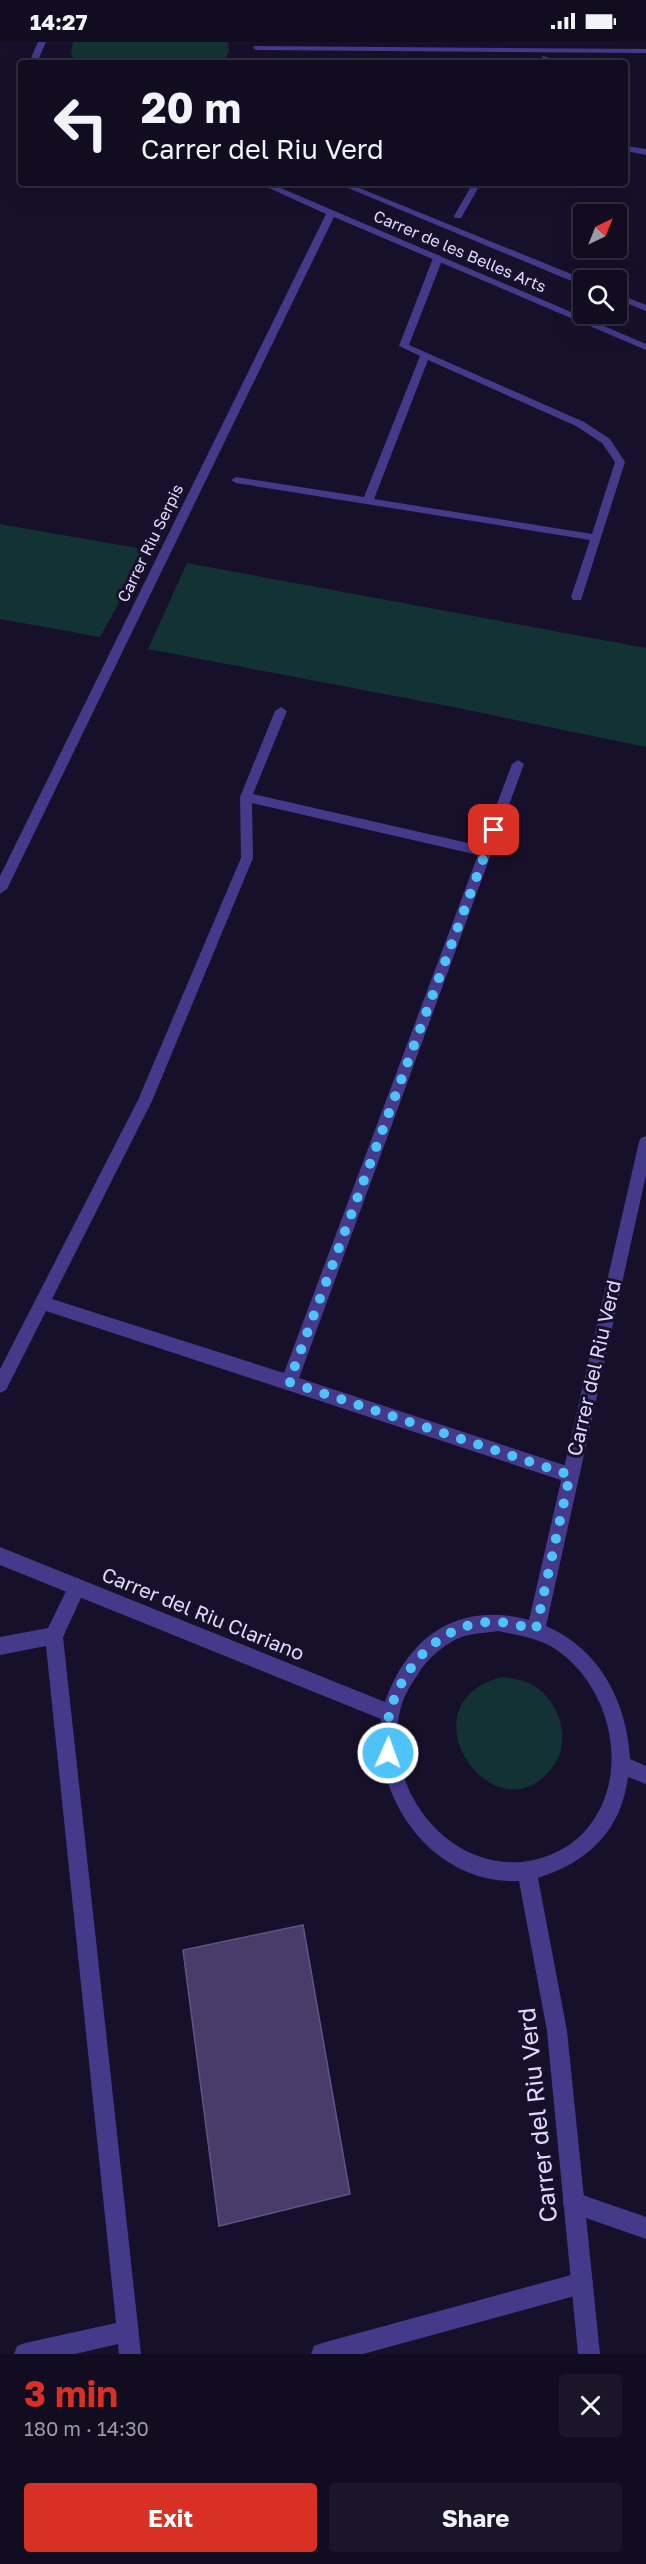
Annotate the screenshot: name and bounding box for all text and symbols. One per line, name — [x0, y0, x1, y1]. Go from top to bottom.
text: 14:27 — [30, 8, 88, 35]
text: 20 m — [141, 82, 241, 132]
icon: left — [42, 84, 120, 162]
text: Carrer del Riu Verd — [141, 133, 384, 165]
north arrow — [573, 204, 627, 258]
map controls — [573, 204, 627, 324]
street label: Carrer de les Belles Arts — [371, 206, 549, 296]
button: search — [573, 270, 627, 324]
street label: Carrer Riu Serpis — [113, 481, 187, 605]
pin — [468, 804, 519, 855]
icon: arrive — [477, 813, 510, 846]
street label: Carrer del Riu Verd — [561, 1277, 625, 1458]
street label: Carrer del Riu Clariano — [99, 1561, 308, 1665]
position arrow — [356, 1721, 420, 1785]
street label: Carrer del Riu Verd — [511, 2006, 562, 2224]
text: 3 min — [24, 2372, 118, 2415]
button: close — [559, 2374, 622, 2437]
text: 180 m · 14:30 — [24, 2416, 149, 2440]
button: Exit — [24, 2483, 317, 2552]
button: Share — [329, 2483, 622, 2552]

